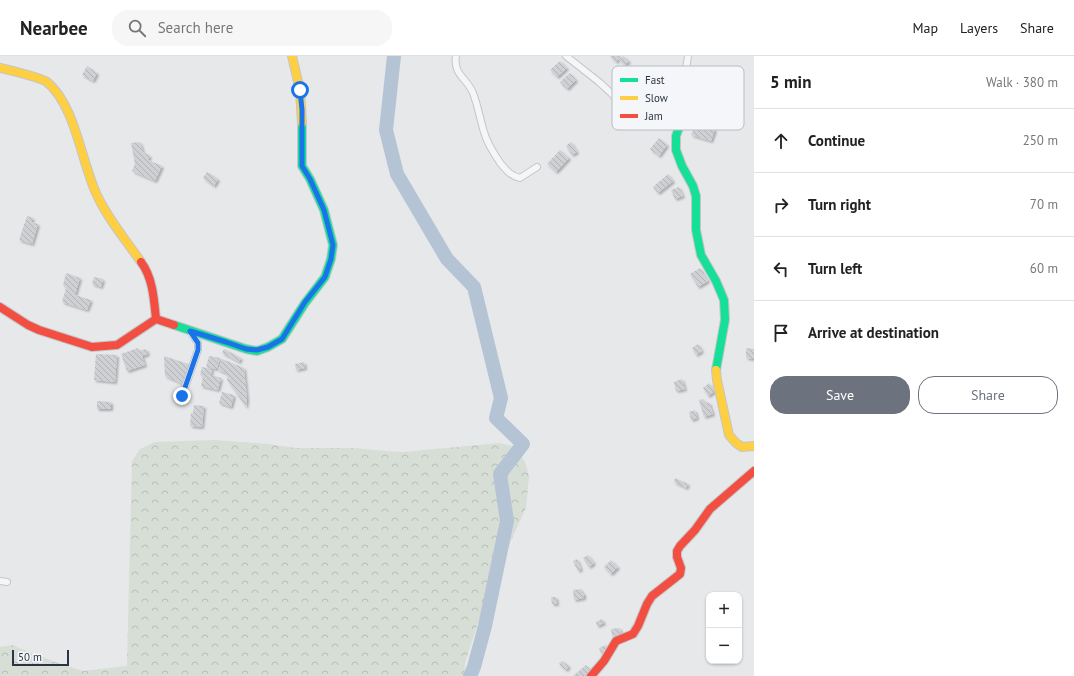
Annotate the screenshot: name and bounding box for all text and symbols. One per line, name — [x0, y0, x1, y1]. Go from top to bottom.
search box — [112, 10, 392, 46]
text: Nearbee — [20, 16, 88, 40]
icon: search — [126, 17, 148, 39]
text: Search here — [158, 18, 233, 37]
text: Map — [912, 19, 938, 37]
text: Layers — [960, 19, 998, 37]
text: Share — [1020, 19, 1054, 37]
legend — [612, 66, 744, 130]
text: 5 min — [770, 71, 811, 93]
text: Fast — [645, 73, 665, 87]
text: Walk · 380 m — [986, 74, 1058, 91]
route start — [291, 81, 309, 99]
text: Slow — [645, 91, 668, 105]
text: Jam — [644, 109, 663, 123]
icon: ahead — [770, 130, 792, 152]
text: Continue — [808, 131, 865, 150]
text: 250 m — [1023, 132, 1058, 149]
icon: right — [770, 194, 792, 216]
text: Turn right — [808, 195, 871, 214]
text: 70 m — [1030, 196, 1058, 213]
icon: left — [770, 258, 792, 280]
text: Turn left — [808, 259, 862, 278]
text: 60 m — [1030, 260, 1058, 277]
icon: arrive — [770, 322, 792, 344]
text: Arrive at destination — [808, 323, 939, 342]
button: Save — [770, 376, 910, 414]
button: Share — [918, 376, 1058, 414]
route end — [173, 387, 191, 405]
map controls — [706, 592, 742, 664]
button: + — [706, 592, 742, 628]
button: − — [706, 628, 742, 664]
scale bar — [12, 648, 69, 667]
text: 50 m — [18, 650, 42, 664]

